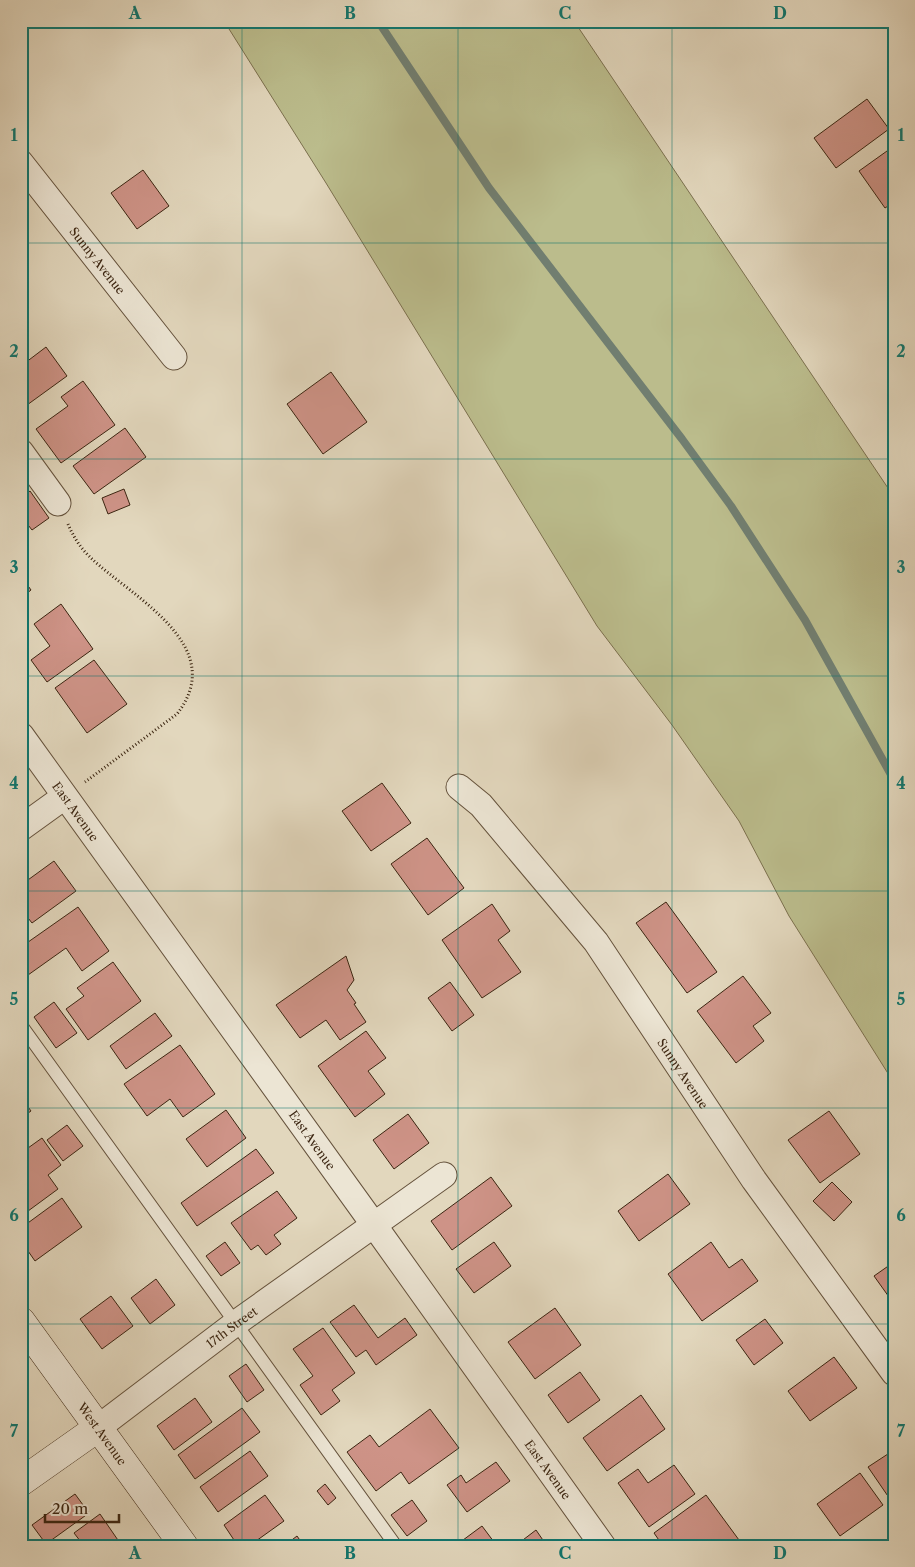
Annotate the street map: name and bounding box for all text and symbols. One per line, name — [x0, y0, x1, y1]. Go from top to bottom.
text: A — [128, 3, 142, 23]
text: B — [344, 3, 356, 23]
text: C — [559, 3, 571, 23]
text: D — [773, 3, 787, 23]
text: 1 — [10, 125, 18, 145]
text: 1 — [897, 125, 905, 145]
street label: Sunny Avenue — [67, 224, 129, 297]
text: 2 — [9, 341, 19, 361]
text: 2 — [896, 341, 906, 361]
text: 3 — [9, 557, 19, 577]
text: 3 — [896, 557, 906, 577]
text: 4 — [9, 773, 19, 793]
text: 4 — [896, 773, 906, 793]
street label: East Avenue — [50, 779, 102, 844]
text: 5 — [10, 989, 19, 1009]
text: 5 — [897, 989, 906, 1009]
street label: Sunny Avenue — [655, 1035, 712, 1112]
street label: East Avenue — [286, 1107, 339, 1173]
text: 6 — [9, 1205, 19, 1225]
text: 6 — [896, 1205, 906, 1225]
street label: 17th Street — [203, 1303, 261, 1351]
street label: West Avenue — [74, 1399, 130, 1468]
text: 7 — [10, 1421, 19, 1441]
text: 7 — [897, 1421, 906, 1441]
street label: East Avenue — [522, 1437, 575, 1502]
scale bar — [45, 1492, 119, 1524]
text: 20 m — [52, 1499, 88, 1518]
text: A — [128, 1543, 142, 1563]
text: B — [344, 1543, 356, 1563]
text: C — [559, 1543, 571, 1563]
text: D — [773, 1543, 787, 1563]

